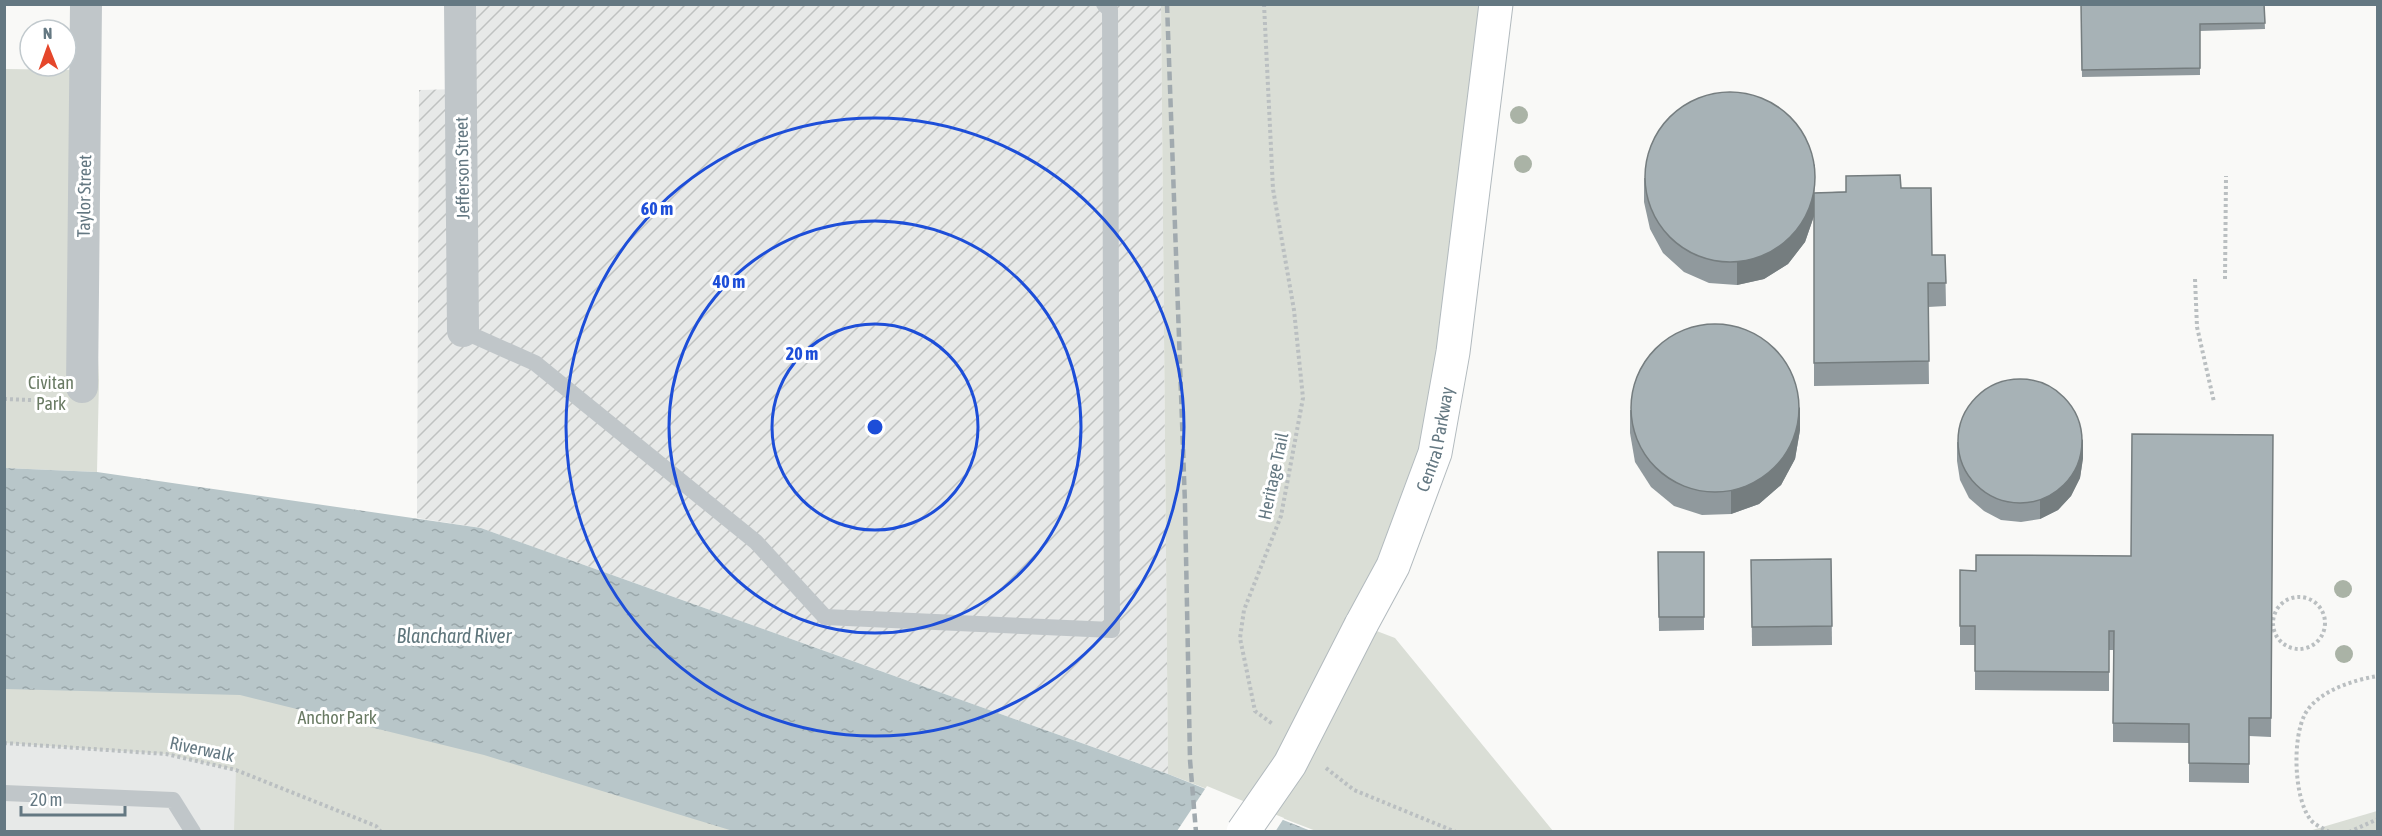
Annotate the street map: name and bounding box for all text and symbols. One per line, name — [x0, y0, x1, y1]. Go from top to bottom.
north arrow — [18, 18, 78, 78]
text: N — [43, 24, 53, 42]
street label: Jefferson Street — [451, 116, 473, 220]
street label: Taylor Street — [73, 154, 95, 238]
text: 60 m — [641, 198, 673, 219]
text: 40 m — [712, 271, 745, 292]
text: 20 m — [786, 343, 818, 364]
park label: Civitan Park — [28, 372, 74, 414]
street label: Central Parkway — [1411, 385, 1457, 494]
centre of rings — [865, 417, 885, 437]
street label: Heritage Trail — [1254, 430, 1293, 522]
water label: Blanchard River — [396, 624, 513, 647]
park label: Anchor Park — [297, 707, 377, 728]
street label: Riverwalk — [168, 732, 236, 766]
scale bar — [21, 779, 124, 817]
text: 20 m — [30, 789, 62, 810]

